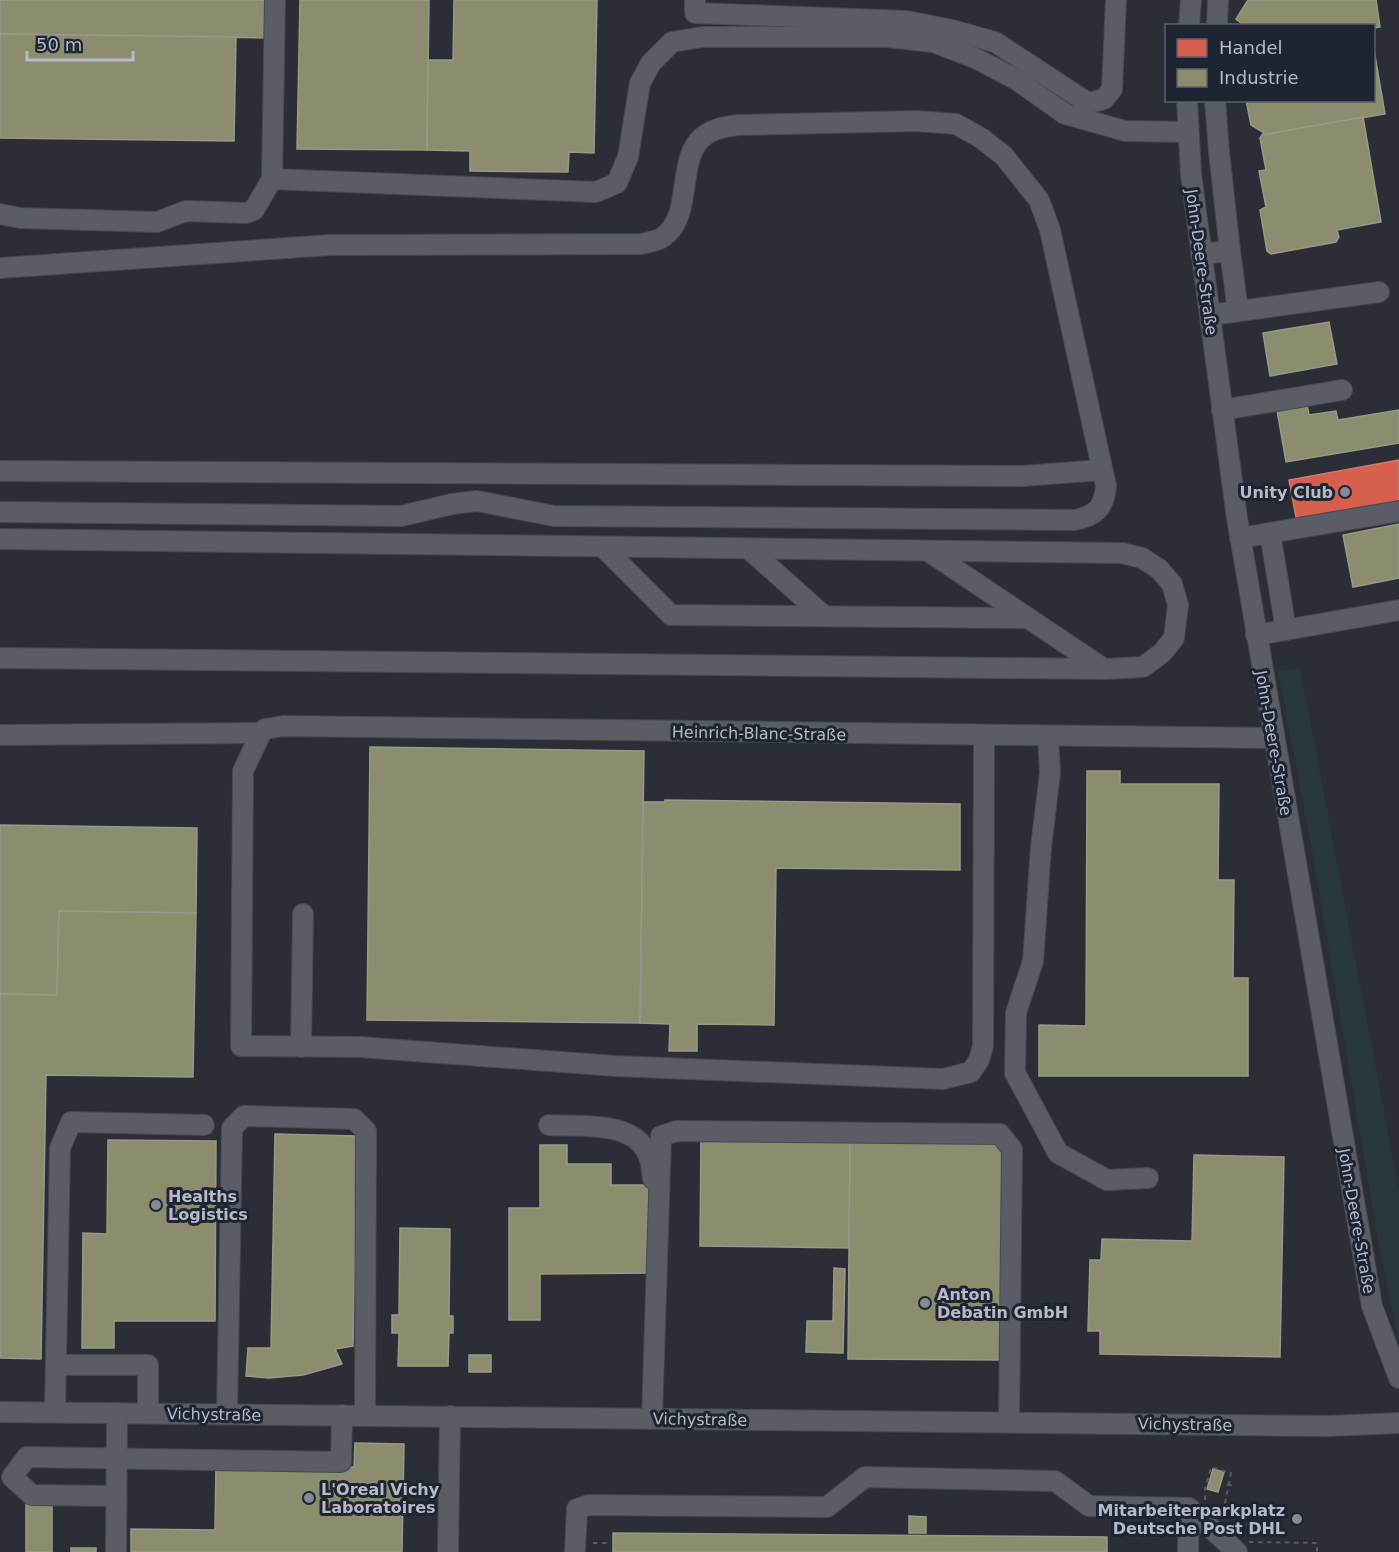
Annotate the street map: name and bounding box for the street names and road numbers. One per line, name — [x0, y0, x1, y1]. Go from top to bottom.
street label: John-Deere-Straße — [1182, 187, 1221, 336]
street label: John-Deere-Straße — [1251, 668, 1296, 817]
street label: Heinrich-Blanc-Straße — [672, 722, 846, 745]
street label: John-Deere-Straße — [1334, 1146, 1379, 1295]
street label: Vichystraße — [167, 1404, 261, 1425]
street label: Vichystraße — [653, 1409, 747, 1430]
street label: Vichystraße — [1138, 1414, 1232, 1435]

